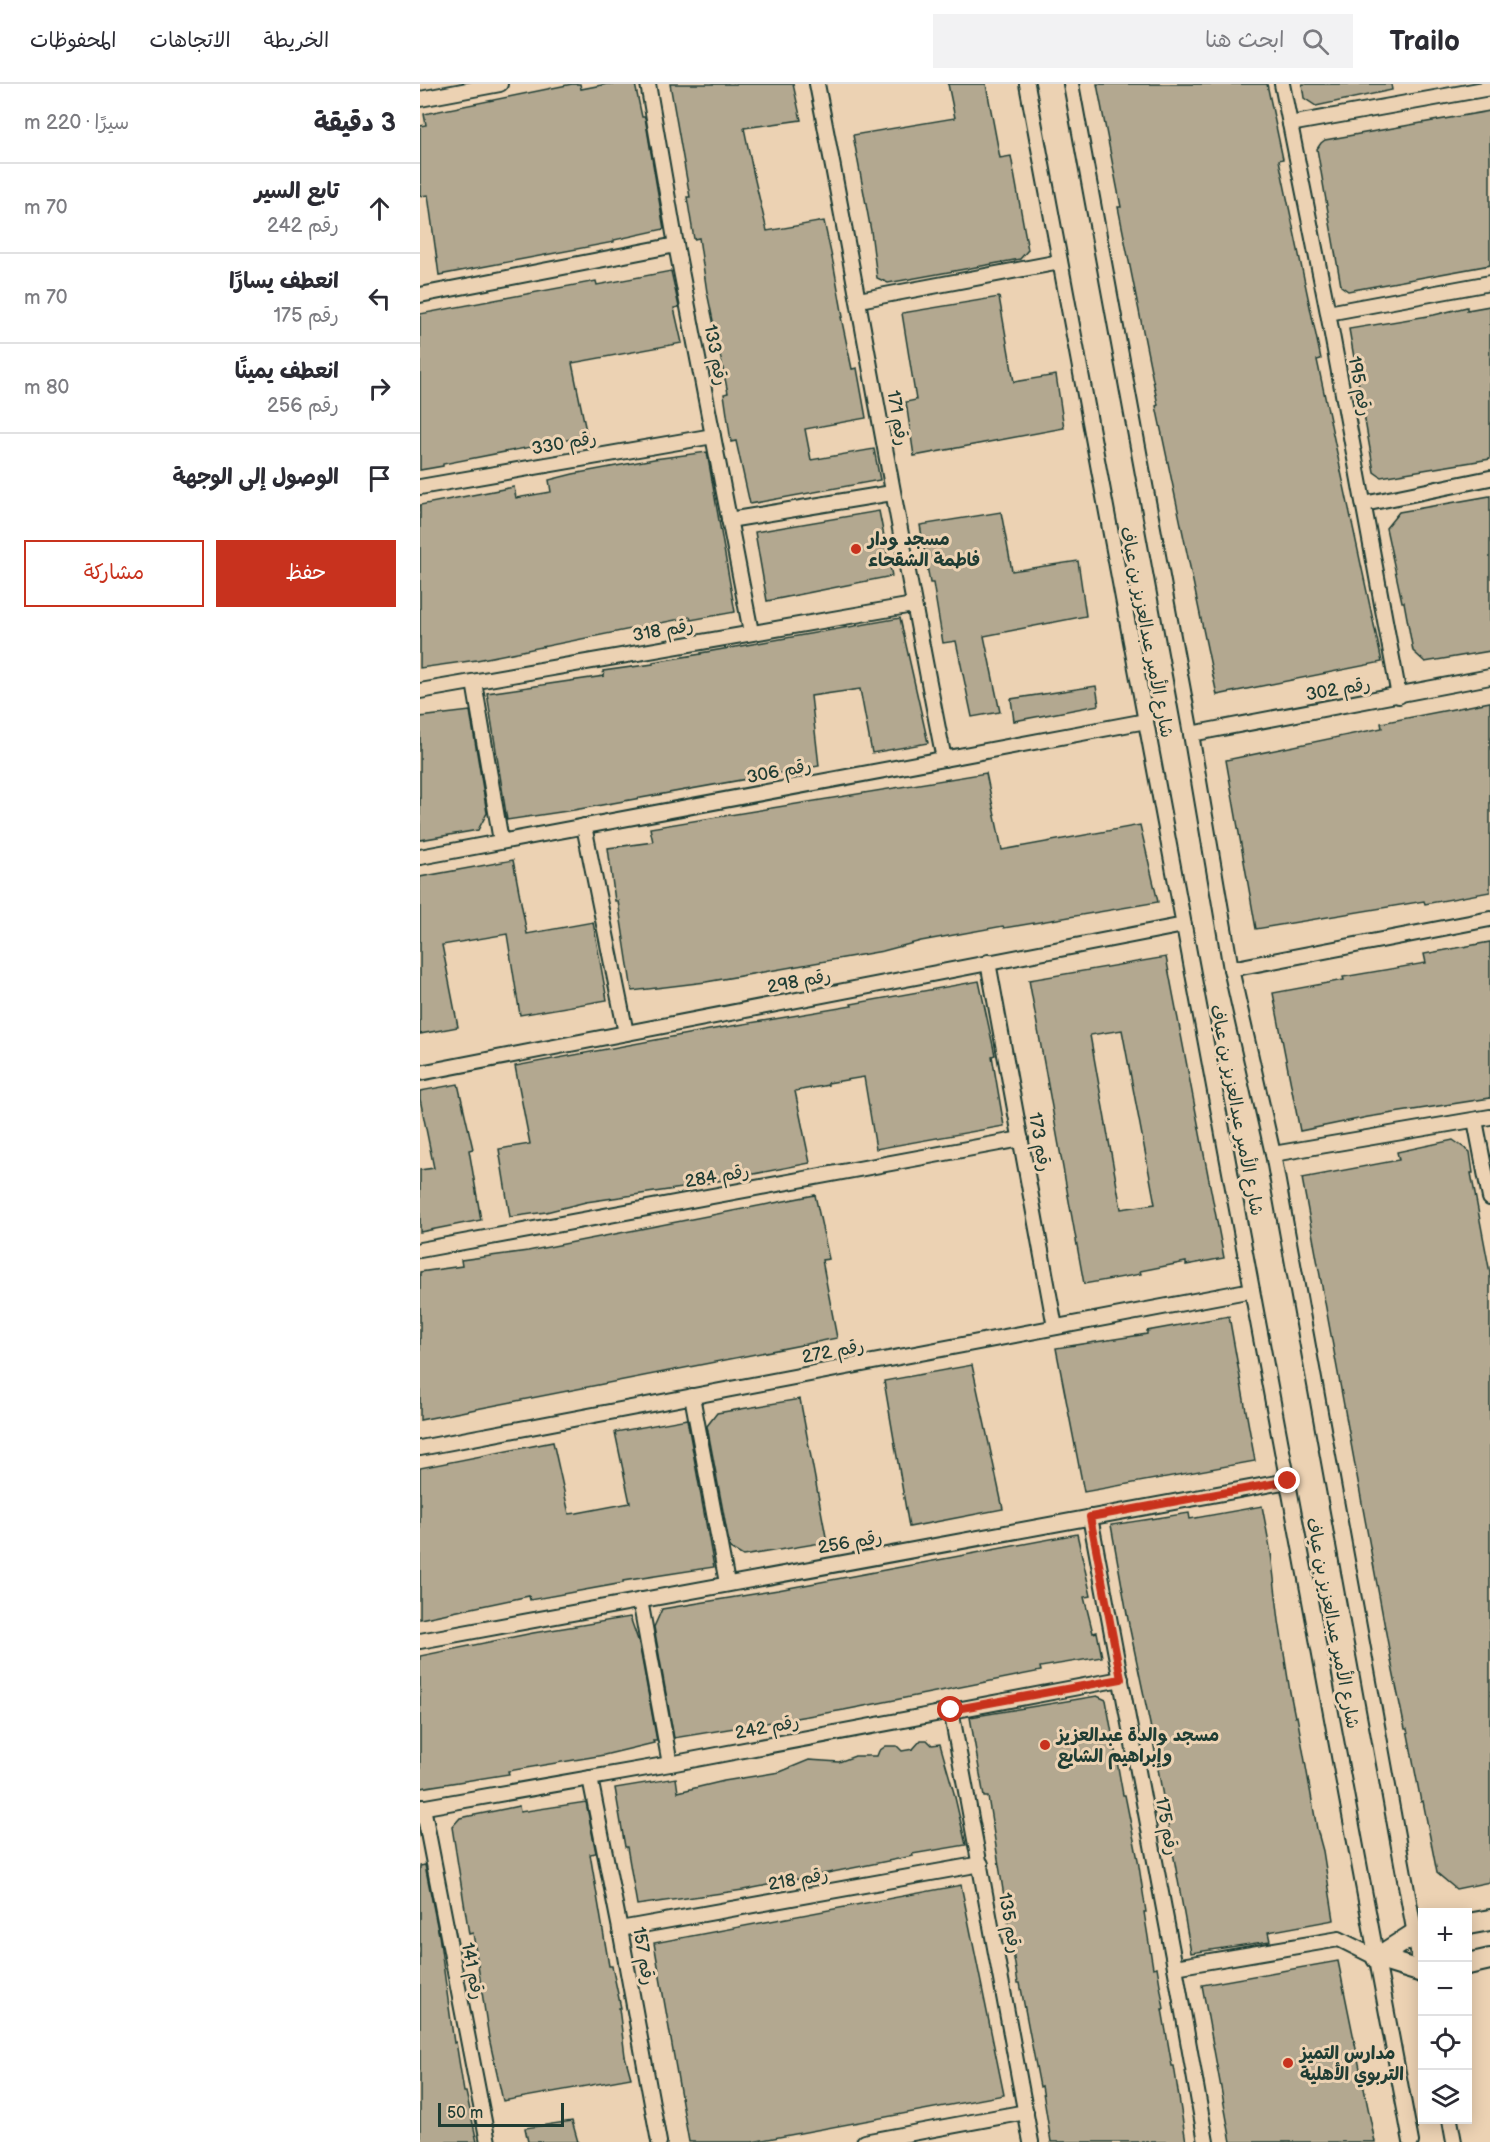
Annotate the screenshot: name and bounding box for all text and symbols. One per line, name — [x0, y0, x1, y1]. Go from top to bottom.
search box — [933, 14, 1353, 68]
icon: search — [1299, 25, 1332, 58]
text: Trailo — [1389, 25, 1460, 58]
text: ابحث هنا — [1205, 27, 1284, 54]
text: المحفوظات — [30, 28, 116, 53]
text: الاتجاهات — [149, 28, 231, 53]
text: الخريطة — [264, 28, 329, 53]
text: 3 دقيقة — [314, 108, 396, 139]
text: سيرًا · 220 m — [24, 111, 129, 135]
text: تابع السير — [255, 178, 339, 205]
icon: ahead — [363, 192, 396, 225]
text: 70 m — [24, 196, 68, 220]
text: رقم 242 — [267, 214, 339, 238]
text: انعطف يسارًا — [229, 268, 339, 295]
icon: left — [363, 282, 396, 315]
text: 70 m — [24, 286, 68, 310]
text: رقم 175 — [273, 304, 339, 328]
street label: رقم 133 — [696, 323, 732, 388]
street label: رقم 195 — [1340, 354, 1376, 418]
text: انعطف يمينًا — [235, 358, 339, 385]
icon: right — [363, 372, 396, 405]
text: 80 m — [24, 376, 69, 400]
street label: رقم 171 — [879, 389, 913, 448]
text: رقم 256 — [267, 394, 339, 418]
street label: رقم 330 — [530, 427, 599, 462]
icon: arrive — [363, 462, 396, 495]
text: الوصول إلى الوجهة — [172, 464, 339, 491]
street label: شارع الأمير عبدالعزيز بن عياف — [1115, 524, 1179, 740]
place label: مسجد ودار فاطمة الشقحاء — [866, 529, 980, 571]
button: مشاركة — [24, 540, 204, 607]
button: حفظ — [216, 540, 396, 607]
marker: مسجد ودار فاطمة الشقحاء — [849, 542, 863, 556]
street label: رقم 318 — [631, 615, 696, 649]
street label: رقم 302 — [1304, 673, 1373, 708]
street label: رقم 306 — [745, 755, 814, 791]
street label: رقم 298 — [765, 965, 833, 1001]
street label: شارع الأمير عبدالعزيز بن عياف — [1205, 1002, 1269, 1218]
street label: رقم 173 — [1021, 1111, 1055, 1174]
street label: رقم 284 — [683, 1161, 751, 1195]
street label: رقم 272 — [800, 1335, 867, 1371]
route end — [1274, 1467, 1300, 1493]
street label: شارع الأمير عبدالعزيز بن عياف — [1301, 1515, 1365, 1731]
street label: رقم 256 — [816, 1527, 884, 1561]
route start — [937, 1696, 963, 1722]
street label: رقم 242 — [733, 1711, 802, 1747]
place label: مسجد والدة عبدالعزيز وإبراهيم الشايع — [1055, 1725, 1219, 1770]
marker: مسجد والدة عبدالعزيز وإبراهيم الشايع — [1038, 1738, 1052, 1752]
street label: رقم 175 — [1148, 1795, 1182, 1858]
street label: رقم 218 — [766, 1864, 830, 1898]
street label: رقم 135 — [991, 1891, 1025, 1956]
map controls — [1418, 1908, 1472, 2124]
button: + — [1418, 1908, 1472, 1962]
street label: رقم 157 — [625, 1925, 659, 1988]
street label: رقم 141 — [454, 1941, 488, 2002]
button: − — [1418, 1962, 1472, 2016]
button: locate — [1418, 2016, 1472, 2070]
place label: مدارس التميز التربوي الأهلية — [1298, 2043, 1404, 2088]
marker: مدارس التميز التربوي الأهلية — [1281, 2056, 1295, 2070]
button: layers — [1418, 2070, 1472, 2124]
scale bar — [438, 2100, 564, 2128]
text: 50 m — [447, 2104, 483, 2123]

